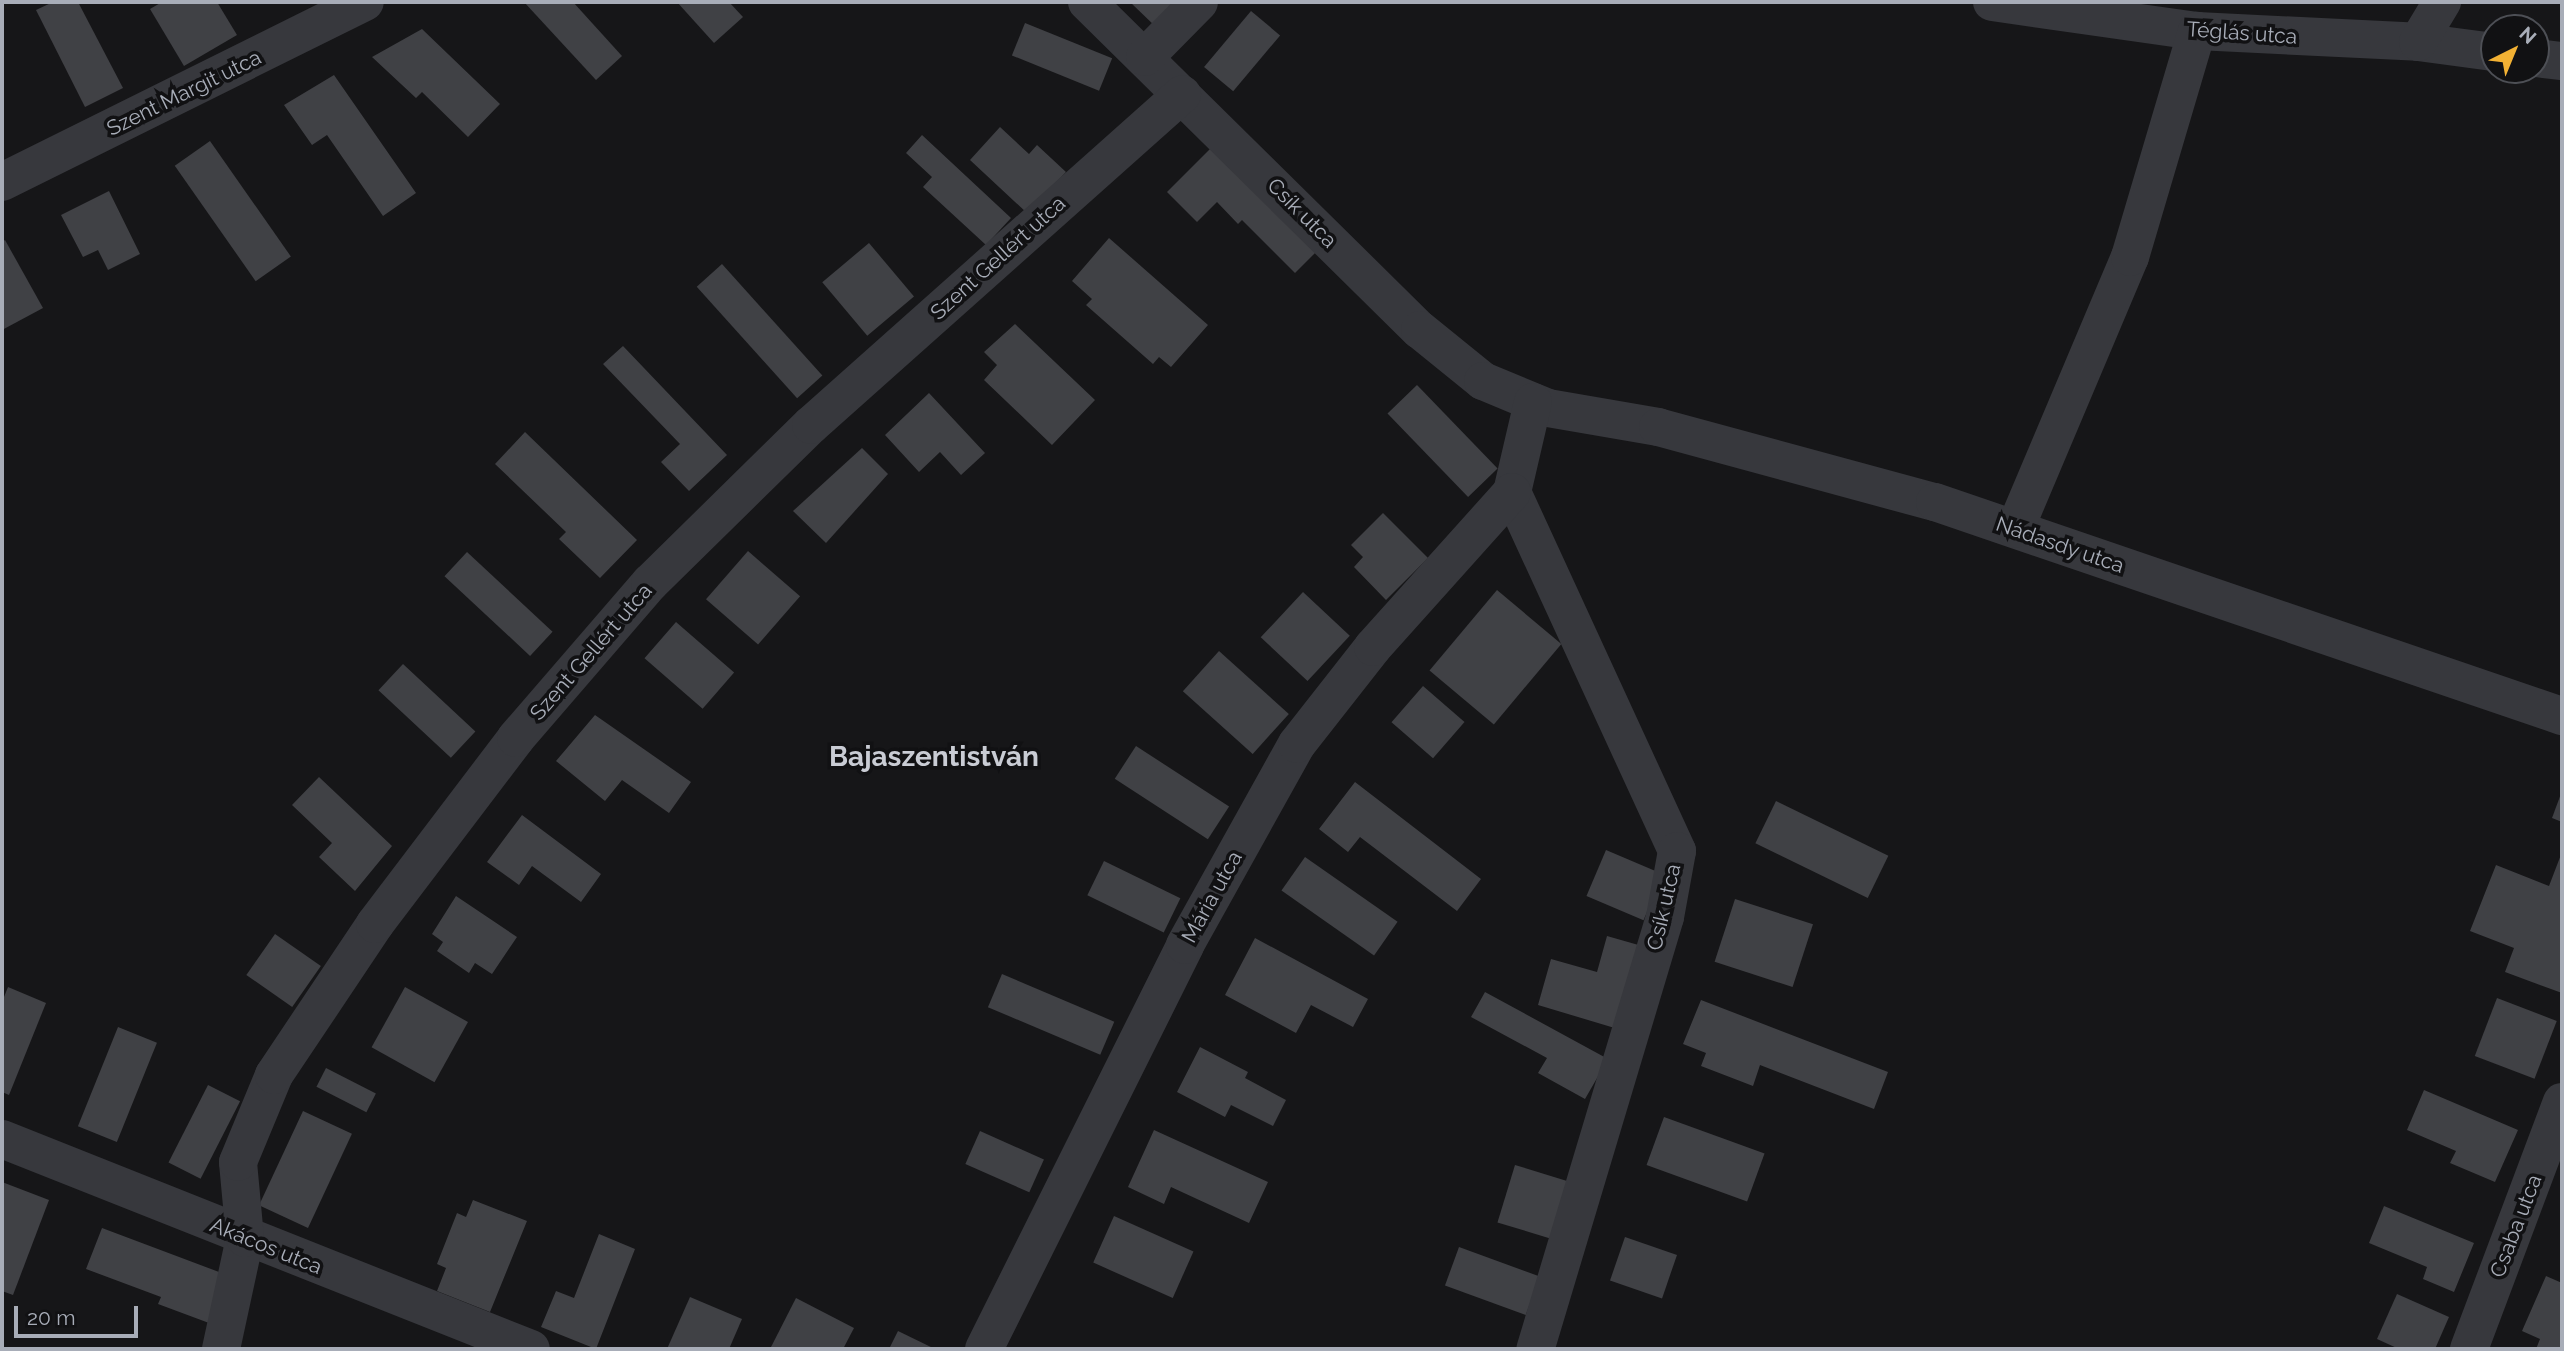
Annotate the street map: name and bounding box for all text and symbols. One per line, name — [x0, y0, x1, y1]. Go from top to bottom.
north arrow — [2480, 14, 2550, 84]
street label: Téglás utca — [2186, 17, 2298, 49]
text: N — [2515, 22, 2541, 48]
street label: Szent Margit utca — [103, 45, 265, 141]
street label: Csík utca — [1262, 173, 1342, 253]
street label: Szent Gellért utca — [925, 191, 1071, 325]
street label: Nádasdy utca — [1992, 511, 2128, 579]
street label: Szent Gellért utca — [525, 578, 657, 726]
district label: Bajaszentistván — [829, 740, 1039, 774]
street label: Mária utca — [1177, 847, 1247, 947]
street label: Csík utca — [1642, 861, 1686, 953]
street label: Csaba utca — [2485, 1171, 2547, 1281]
street label: Akácos utca — [206, 1212, 326, 1280]
scale bar — [18, 1292, 142, 1336]
text: 20 m — [27, 1305, 75, 1330]

